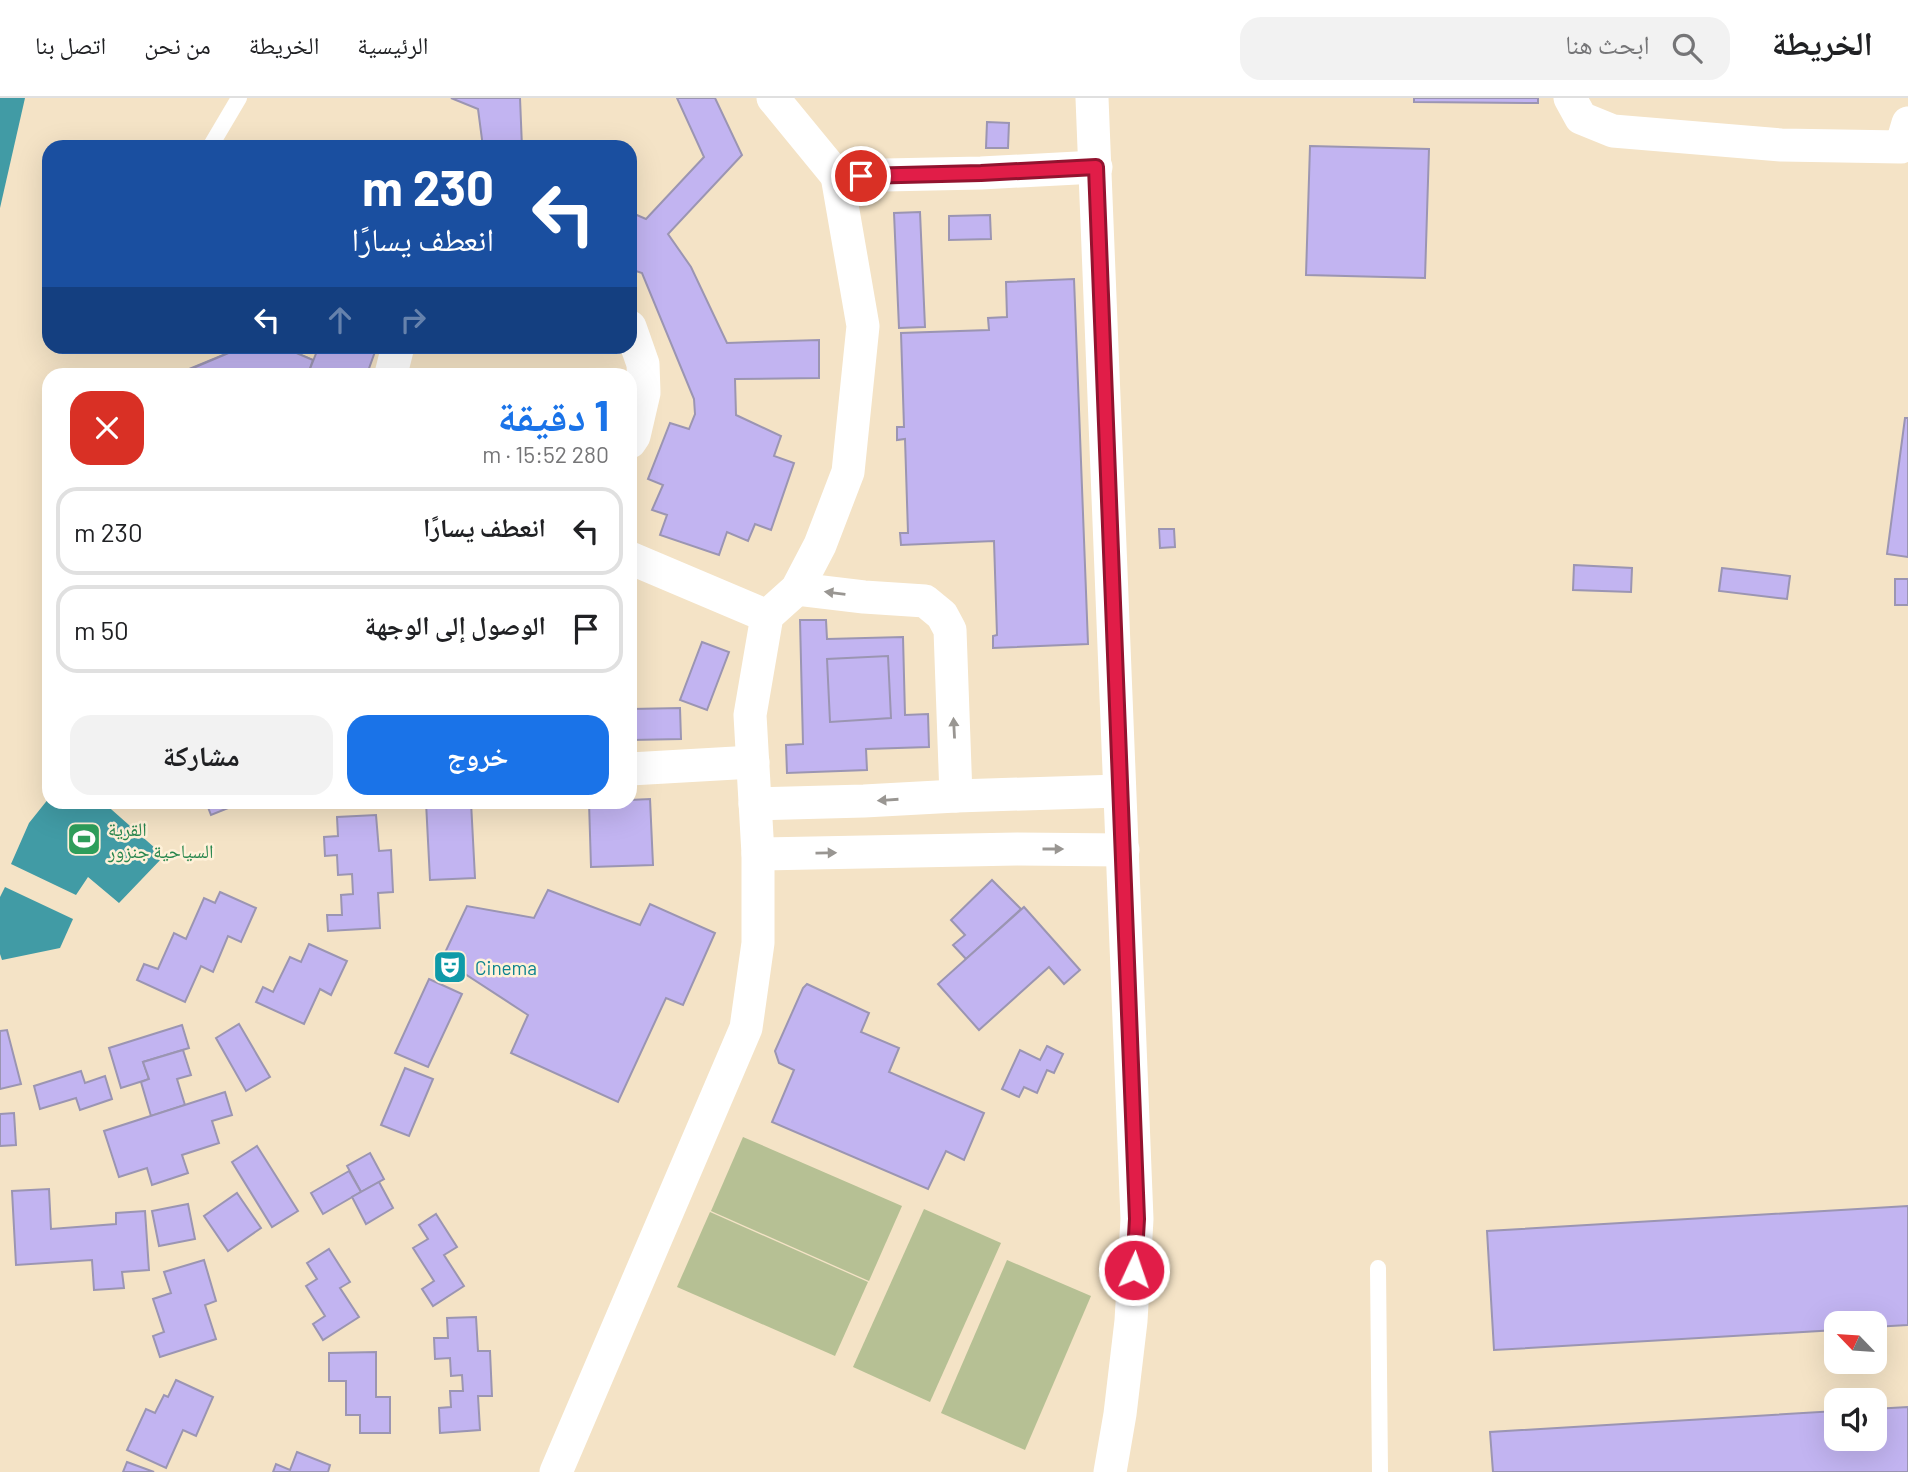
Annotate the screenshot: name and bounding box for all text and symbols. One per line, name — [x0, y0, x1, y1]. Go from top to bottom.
search box — [1240, 17, 1730, 80]
text: الخريطة — [1772, 22, 1873, 62]
text: ابحث هنا — [1565, 28, 1650, 59]
icon: search — [1668, 29, 1706, 67]
text: اتصل بنا — [35, 30, 106, 59]
text: من نحن — [144, 30, 211, 59]
text: الخريطة — [249, 30, 319, 59]
text: الرئيسية — [357, 30, 429, 59]
pin — [831, 146, 891, 206]
text: 230 m — [362, 157, 494, 216]
icon: arrive — [842, 157, 880, 195]
icon: left — [518, 168, 609, 259]
text: انعطف يسارًا — [351, 219, 494, 257]
icon: left — [248, 301, 286, 339]
icon: ahead — [321, 301, 359, 339]
icon: right — [394, 301, 432, 339]
text: 1 دقيقة — [498, 389, 609, 439]
button: close — [70, 391, 144, 465]
text: 280 m · 15:52 — [482, 440, 609, 468]
text: انعطف يسارًا — [423, 511, 546, 542]
icon: left — [567, 512, 605, 550]
text: 230 m — [74, 516, 143, 547]
one-way arrow — [823, 588, 845, 599]
text: الوصول إلى الوجهة — [365, 609, 546, 640]
icon: arrive — [567, 610, 605, 648]
text: 50 m — [74, 614, 129, 645]
button: مشاركة — [70, 715, 333, 795]
button: خروج — [347, 715, 609, 795]
one-way arrow — [948, 717, 959, 739]
one-way arrow — [877, 794, 899, 805]
place label: القرية السياحية جنزور — [107, 817, 214, 863]
sports icon: القرية السياحية جنزور — [65, 820, 103, 858]
one-way arrow — [1042, 843, 1064, 855]
one-way arrow — [815, 847, 837, 859]
theatre icon: Cinema — [431, 948, 469, 986]
place label: Cinema — [475, 956, 537, 979]
position arrow — [1097, 1233, 1171, 1307]
north arrow — [1824, 1311, 1886, 1374]
map controls — [1824, 1311, 1887, 1451]
button: sound — [1824, 1388, 1887, 1451]

